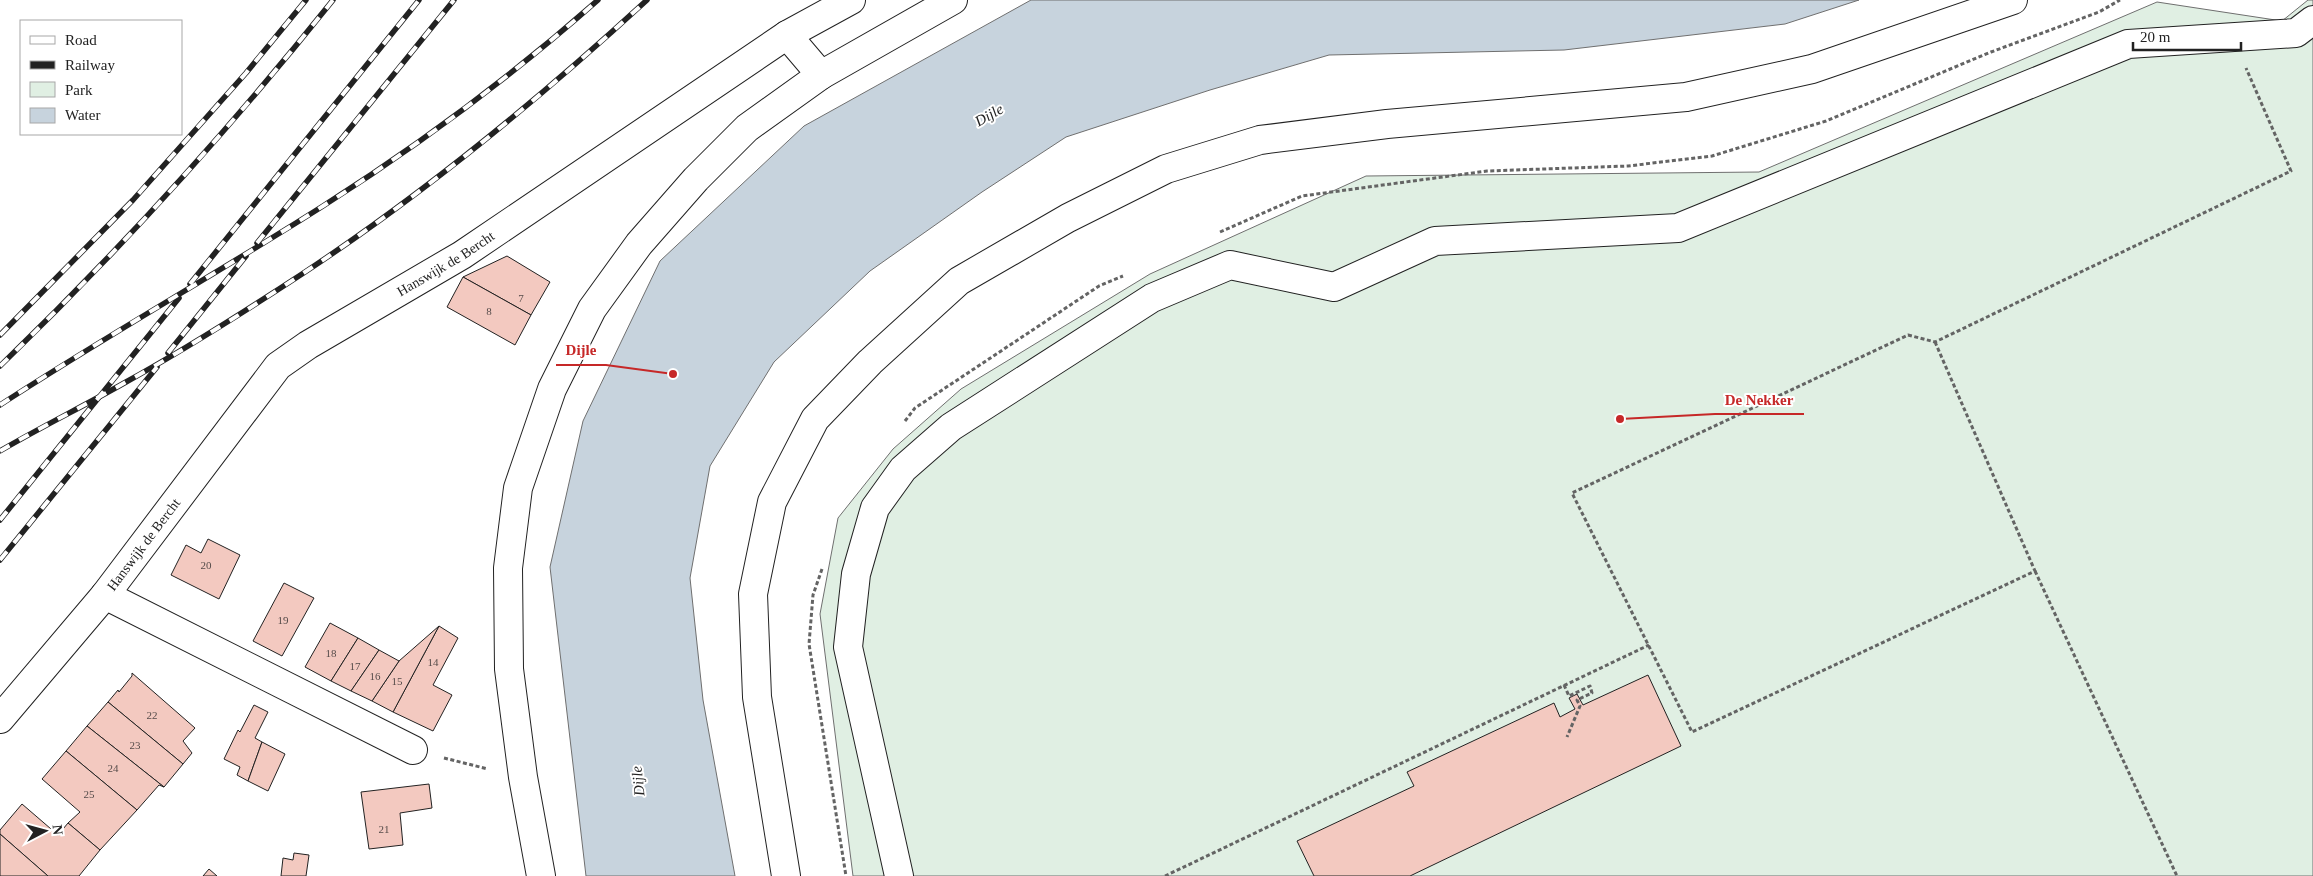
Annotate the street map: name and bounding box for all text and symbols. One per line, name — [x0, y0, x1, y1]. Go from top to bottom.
legend — [20, 20, 182, 135]
scale bar — [2133, 20, 2240, 52]
text: 20 m — [2140, 29, 2171, 45]
text: Road — [65, 32, 97, 48]
text: Railway — [65, 57, 115, 73]
text: Park — [65, 82, 93, 98]
water label: Dijle — [971, 100, 1006, 130]
text: Water — [65, 107, 100, 123]
street label: Hanswijk de Bercht — [394, 228, 497, 299]
house number: 7 — [518, 292, 524, 304]
house number: 8 — [486, 305, 492, 317]
callout: Dijle — [556, 335, 606, 365]
text: Dijle — [566, 342, 597, 358]
callout: De Nekker — [1715, 384, 1804, 414]
text: De Nekker — [1725, 392, 1794, 408]
street label: Hanswijk de Bercht — [104, 496, 183, 594]
house number: 20 — [201, 559, 212, 571]
house number: 19 — [278, 614, 289, 626]
house number: 18 — [326, 647, 337, 659]
house number: 14 — [428, 656, 439, 668]
house number: 17 — [350, 660, 361, 672]
house number: 16 — [370, 670, 381, 682]
house number: 15 — [392, 675, 403, 687]
house number: 22 — [147, 709, 158, 721]
house number: 23 — [130, 739, 141, 751]
house number: 24 — [108, 762, 119, 774]
water label: Dijle — [628, 765, 648, 798]
house number: 25 — [84, 788, 95, 800]
north arrow — [20, 806, 70, 856]
house number: 21 — [379, 823, 390, 835]
text: N — [49, 824, 65, 836]

